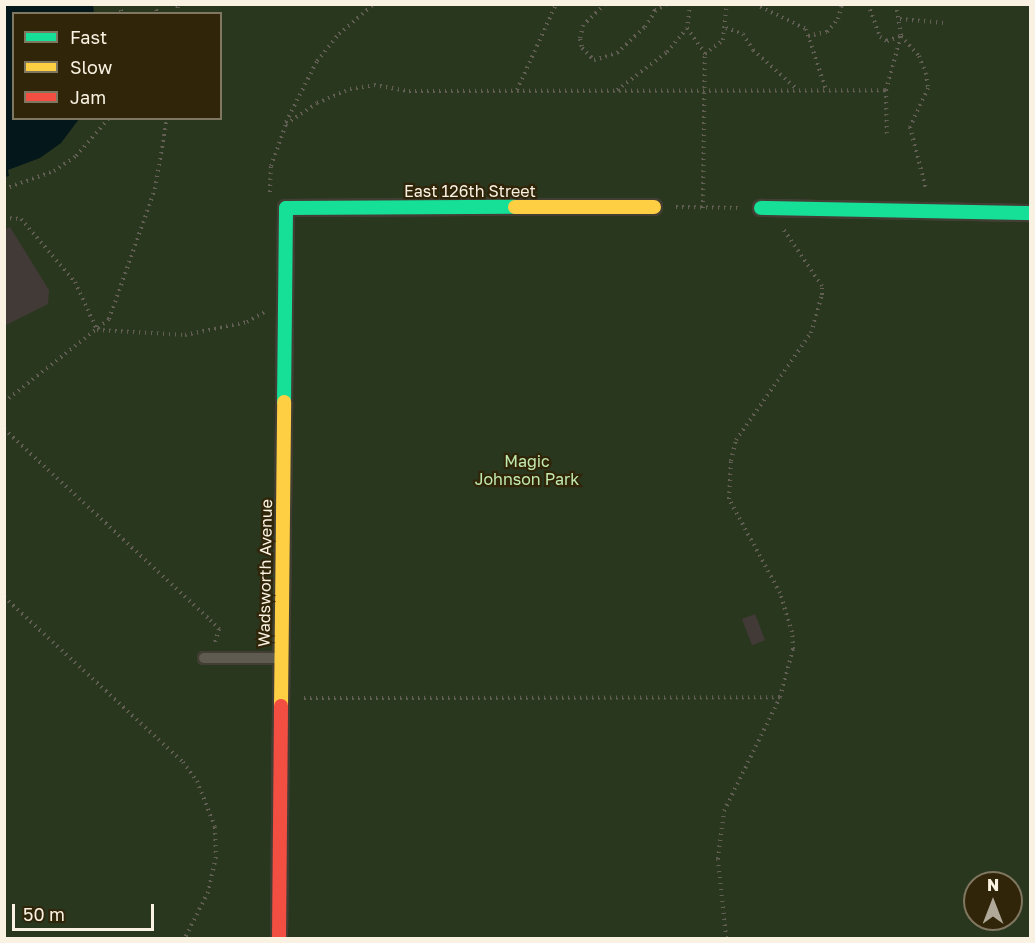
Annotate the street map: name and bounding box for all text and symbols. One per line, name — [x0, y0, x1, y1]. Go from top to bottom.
legend — [12, 12, 222, 120]
text: Fast — [70, 26, 107, 48]
text: Slow — [70, 56, 112, 78]
text: Jam — [70, 86, 106, 108]
street label: East 126th Street — [404, 181, 536, 201]
park label: Magic Johnson Park — [475, 451, 579, 489]
street label: Wadsworth Avenue — [254, 499, 276, 647]
north arrow — [963, 871, 1023, 931]
text: N — [987, 875, 999, 895]
scale bar — [15, 892, 158, 930]
text: 50 m — [23, 903, 65, 925]

